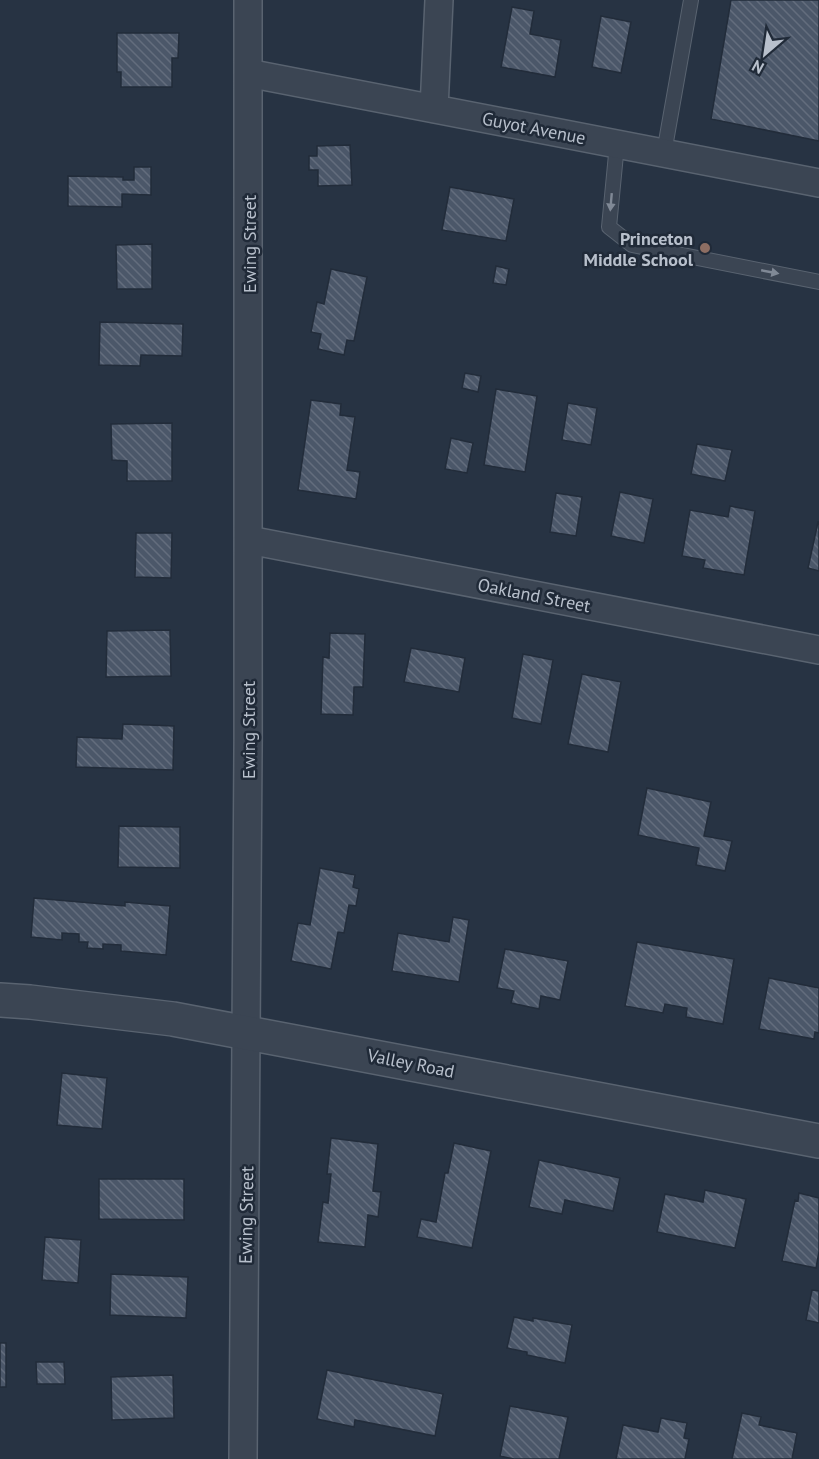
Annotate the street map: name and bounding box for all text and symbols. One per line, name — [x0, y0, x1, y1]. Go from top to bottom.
north arrow — [735, 24, 795, 84]
text: N — [748, 56, 767, 78]
street label: Guyot Avenue — [480, 107, 588, 149]
one-way arrow — [606, 192, 616, 211]
street label: Ewing Street — [238, 195, 261, 293]
place label: Princeton Middle School — [584, 227, 694, 271]
marker: Princeton Middle School — [698, 241, 712, 255]
one-way arrow — [761, 268, 780, 277]
street label: Oakland Street — [476, 573, 592, 617]
street label: Ewing Street — [237, 681, 260, 779]
street label: Valley Road — [365, 1043, 456, 1083]
street label: Ewing Street — [234, 1166, 258, 1264]

